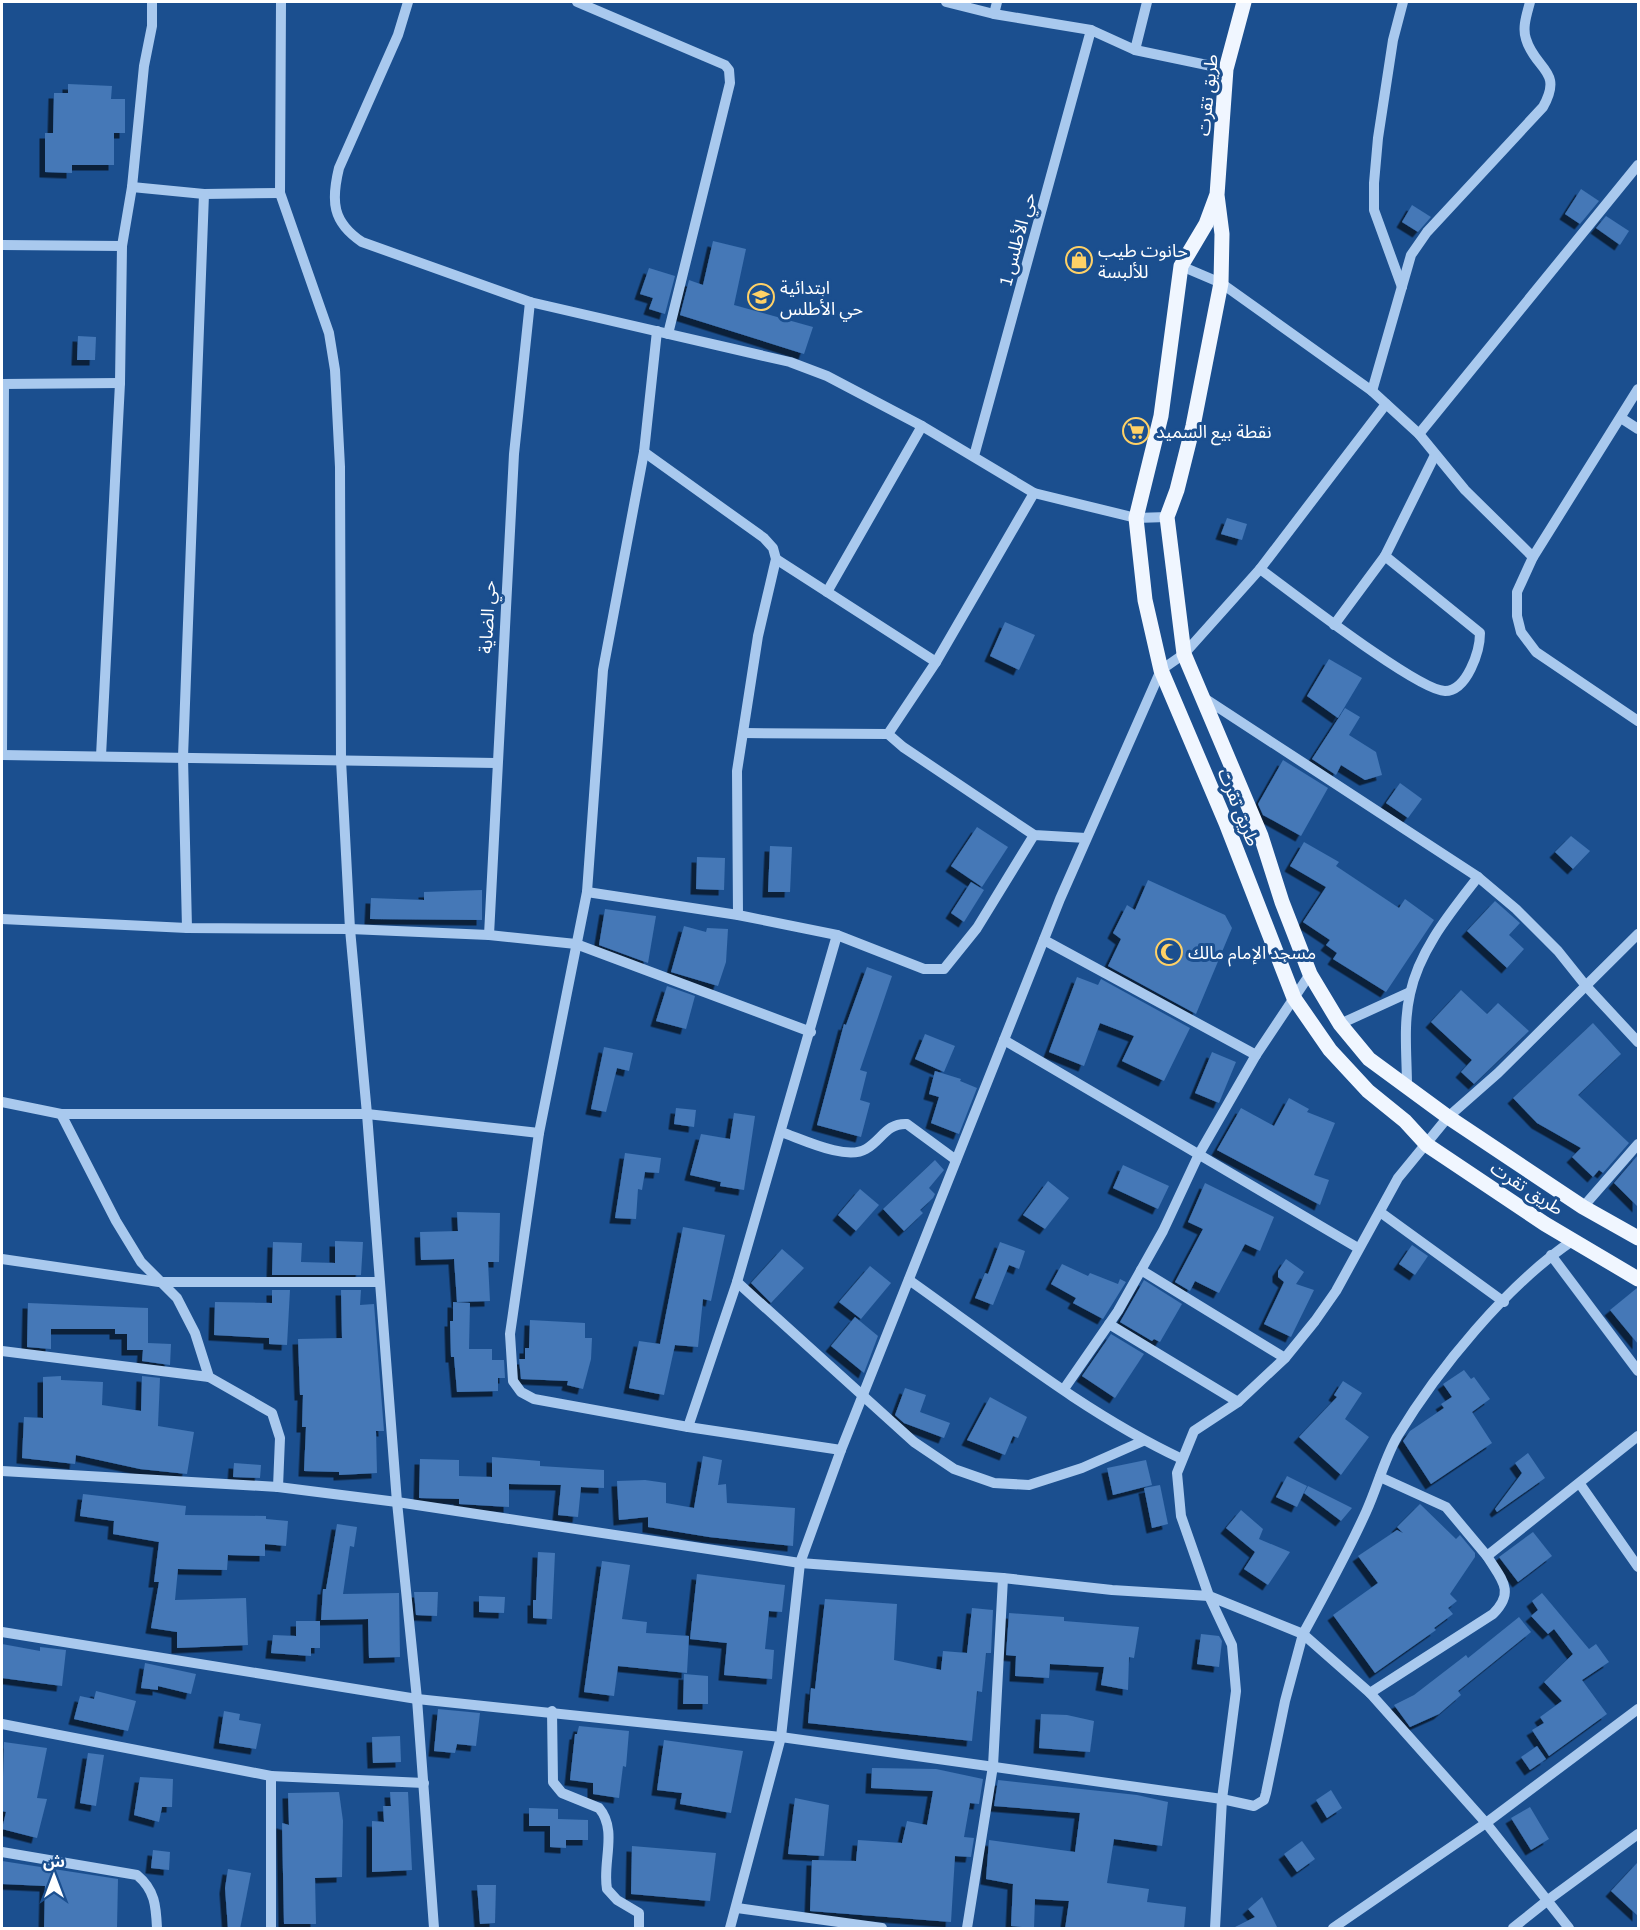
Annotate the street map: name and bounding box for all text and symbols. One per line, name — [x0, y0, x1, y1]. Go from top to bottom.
street label: طريق تقرت — [1190, 53, 1224, 137]
street label: حي الأطلس 1 — [993, 190, 1043, 289]
place label: حانوت طيب للألبسة — [1098, 238, 1188, 284]
shop icon: حانوت طيب للألبسة — [1064, 245, 1094, 275]
place label: ابتدائية حي الأطلس — [780, 275, 863, 322]
school or university icon: ابتدائية حي الأطلس — [746, 282, 776, 312]
supermarket icon: نقطة بيع السميد — [1121, 416, 1151, 446]
place label: نقطة بيع السميد — [1156, 419, 1272, 446]
street label: حي الضاية — [473, 580, 503, 654]
street label: طريق تقرت — [1212, 764, 1266, 850]
mosque icon: مسجد الإمام مالك — [1154, 937, 1184, 967]
place label: مسجد الإمام مالك — [1188, 940, 1316, 967]
street label: طريق تقرت — [1486, 1155, 1568, 1221]
north arrow — [24, 1846, 84, 1906]
text: ش — [43, 1850, 65, 1872]

